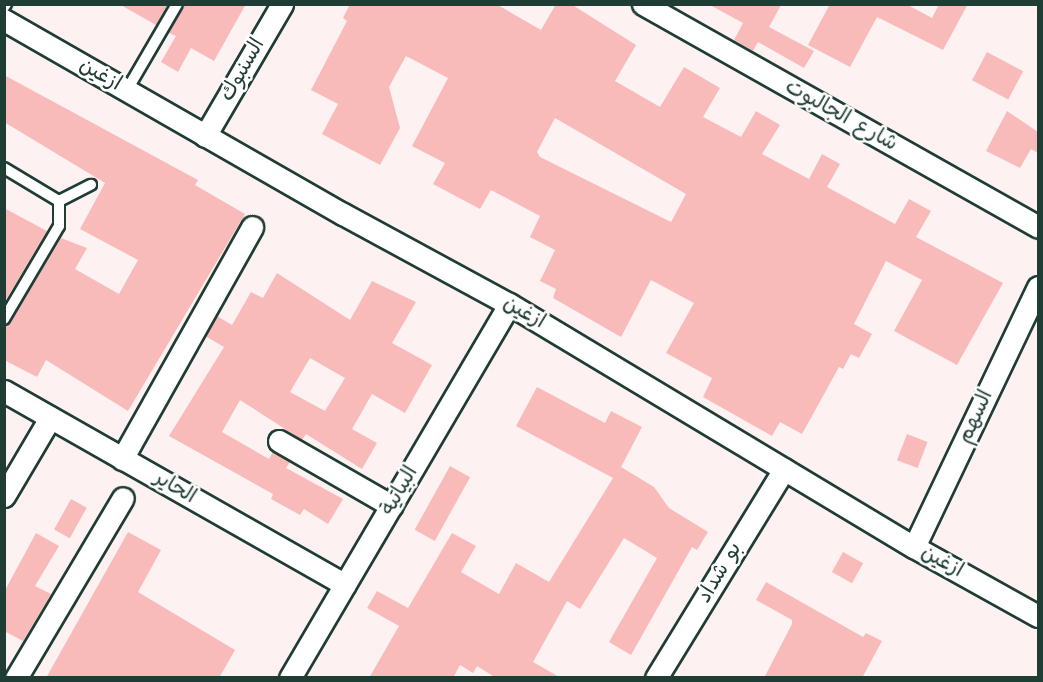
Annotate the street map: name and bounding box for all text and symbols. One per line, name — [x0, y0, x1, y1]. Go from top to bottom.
street label: السنبوك — [215, 34, 271, 106]
street label: ازغين — [74, 53, 126, 97]
street label: شارع الجالبوت — [780, 75, 902, 157]
street label: ازغين — [498, 291, 550, 335]
street label: السهم — [953, 386, 999, 448]
street label: البياتية — [376, 462, 424, 520]
street label: الحاير — [150, 466, 200, 510]
street label: بو شداد — [692, 538, 748, 608]
street label: ازغين — [916, 540, 968, 584]

